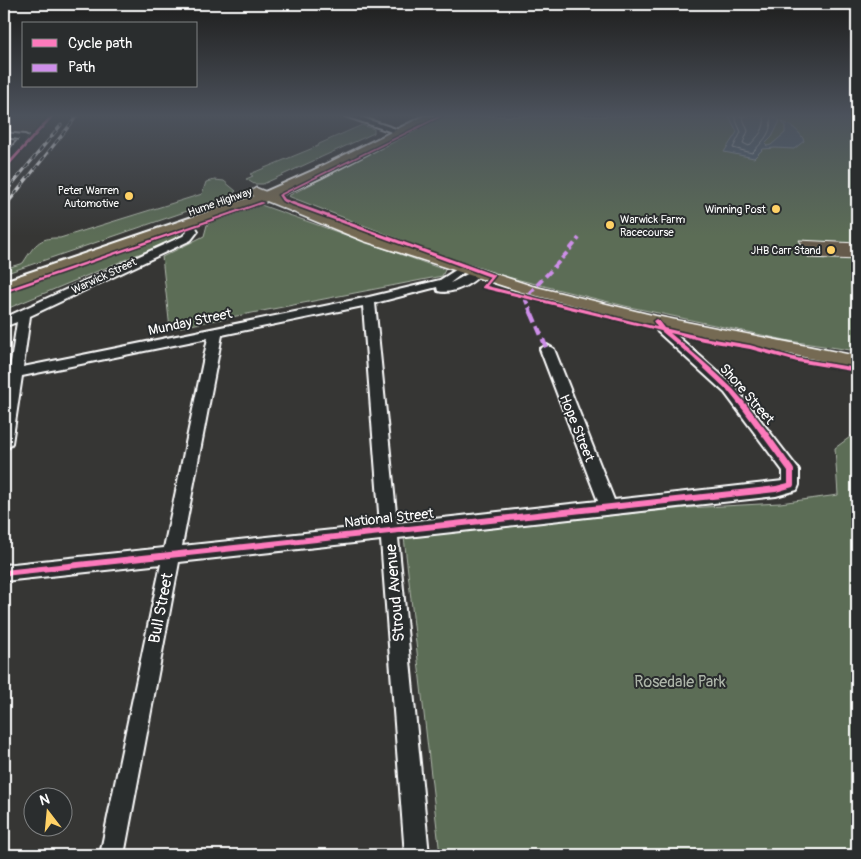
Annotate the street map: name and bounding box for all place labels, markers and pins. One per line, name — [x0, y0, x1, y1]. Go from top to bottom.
place label: Peter Warren Automotive — [58, 184, 120, 210]
marker: Peter Warren Automotive — [123, 190, 135, 202]
place label: Winning Post — [705, 203, 767, 216]
marker: Winning Post — [770, 203, 782, 215]
place label: Warwick Farm Racecourse — [620, 213, 685, 239]
marker: Warwick Farm Racecourse — [604, 219, 616, 231]
place label: JHB Carr Stand — [751, 244, 821, 257]
marker: JHB Carr Stand — [825, 244, 837, 256]

